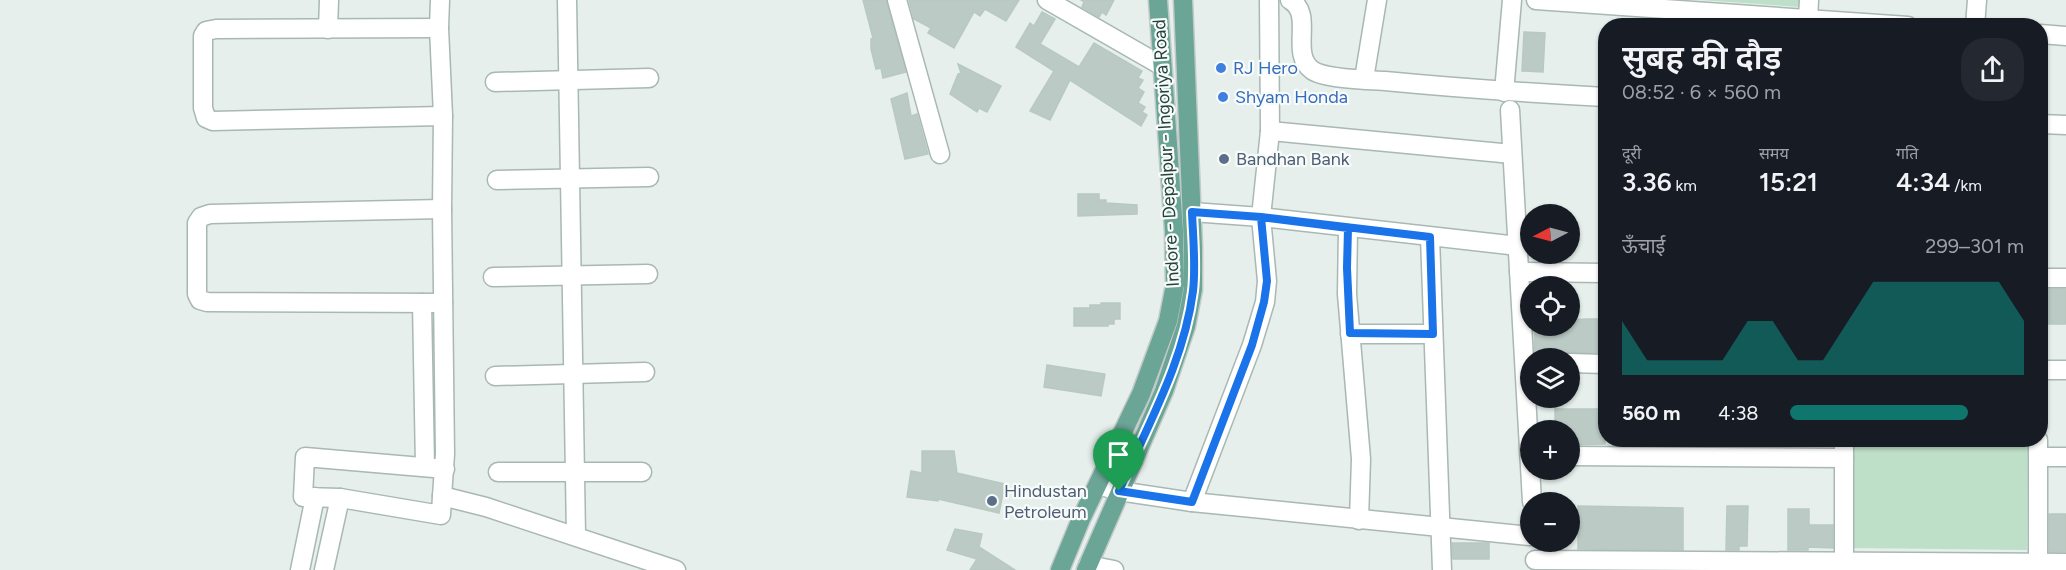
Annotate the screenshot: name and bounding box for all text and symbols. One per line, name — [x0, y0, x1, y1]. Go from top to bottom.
street label: Indore - Depalpur - Ingoriya Road — [1148, 19, 1184, 287]
text: सुबह की दौड़ — [1622, 38, 1781, 77]
button: share — [1961, 38, 2024, 101]
place label: RJ Hero — [1233, 57, 1298, 79]
marker: RJ Hero — [1214, 61, 1228, 75]
text: 08:52 · 6 × 560 m — [1622, 80, 1781, 104]
place label: Shyam Honda — [1235, 86, 1348, 108]
marker: Shyam Honda — [1216, 90, 1230, 104]
text: दूरी — [1622, 144, 1641, 163]
text: समय — [1759, 144, 1789, 163]
text: गति — [1896, 144, 1918, 163]
place label: Bandhan Bank — [1236, 148, 1350, 170]
marker: Bandhan Bank — [1217, 152, 1231, 166]
text: 3.36 — [1622, 166, 1672, 198]
text: 15:21 — [1759, 166, 1818, 198]
text: 4:34 — [1896, 166, 1950, 198]
text: km — [1672, 176, 1697, 195]
text: /km — [1950, 176, 1982, 195]
north arrow — [1520, 204, 1580, 264]
map controls — [1520, 204, 1580, 552]
text: ऊँचाई — [1622, 234, 1665, 258]
text: 299–301 m — [1925, 234, 2024, 258]
button: locate — [1520, 276, 1580, 336]
button: layers — [1520, 348, 1580, 408]
text: 560 m — [1622, 401, 1680, 425]
text: 4:38 — [1718, 401, 1759, 425]
button: + — [1520, 420, 1580, 480]
pin — [1093, 429, 1144, 491]
icon: arrive — [1102, 438, 1135, 471]
place label: Hindustan Petroleum — [1004, 480, 1087, 523]
button: − — [1520, 492, 1580, 552]
marker: Hindustan Petroleum — [985, 494, 999, 508]

